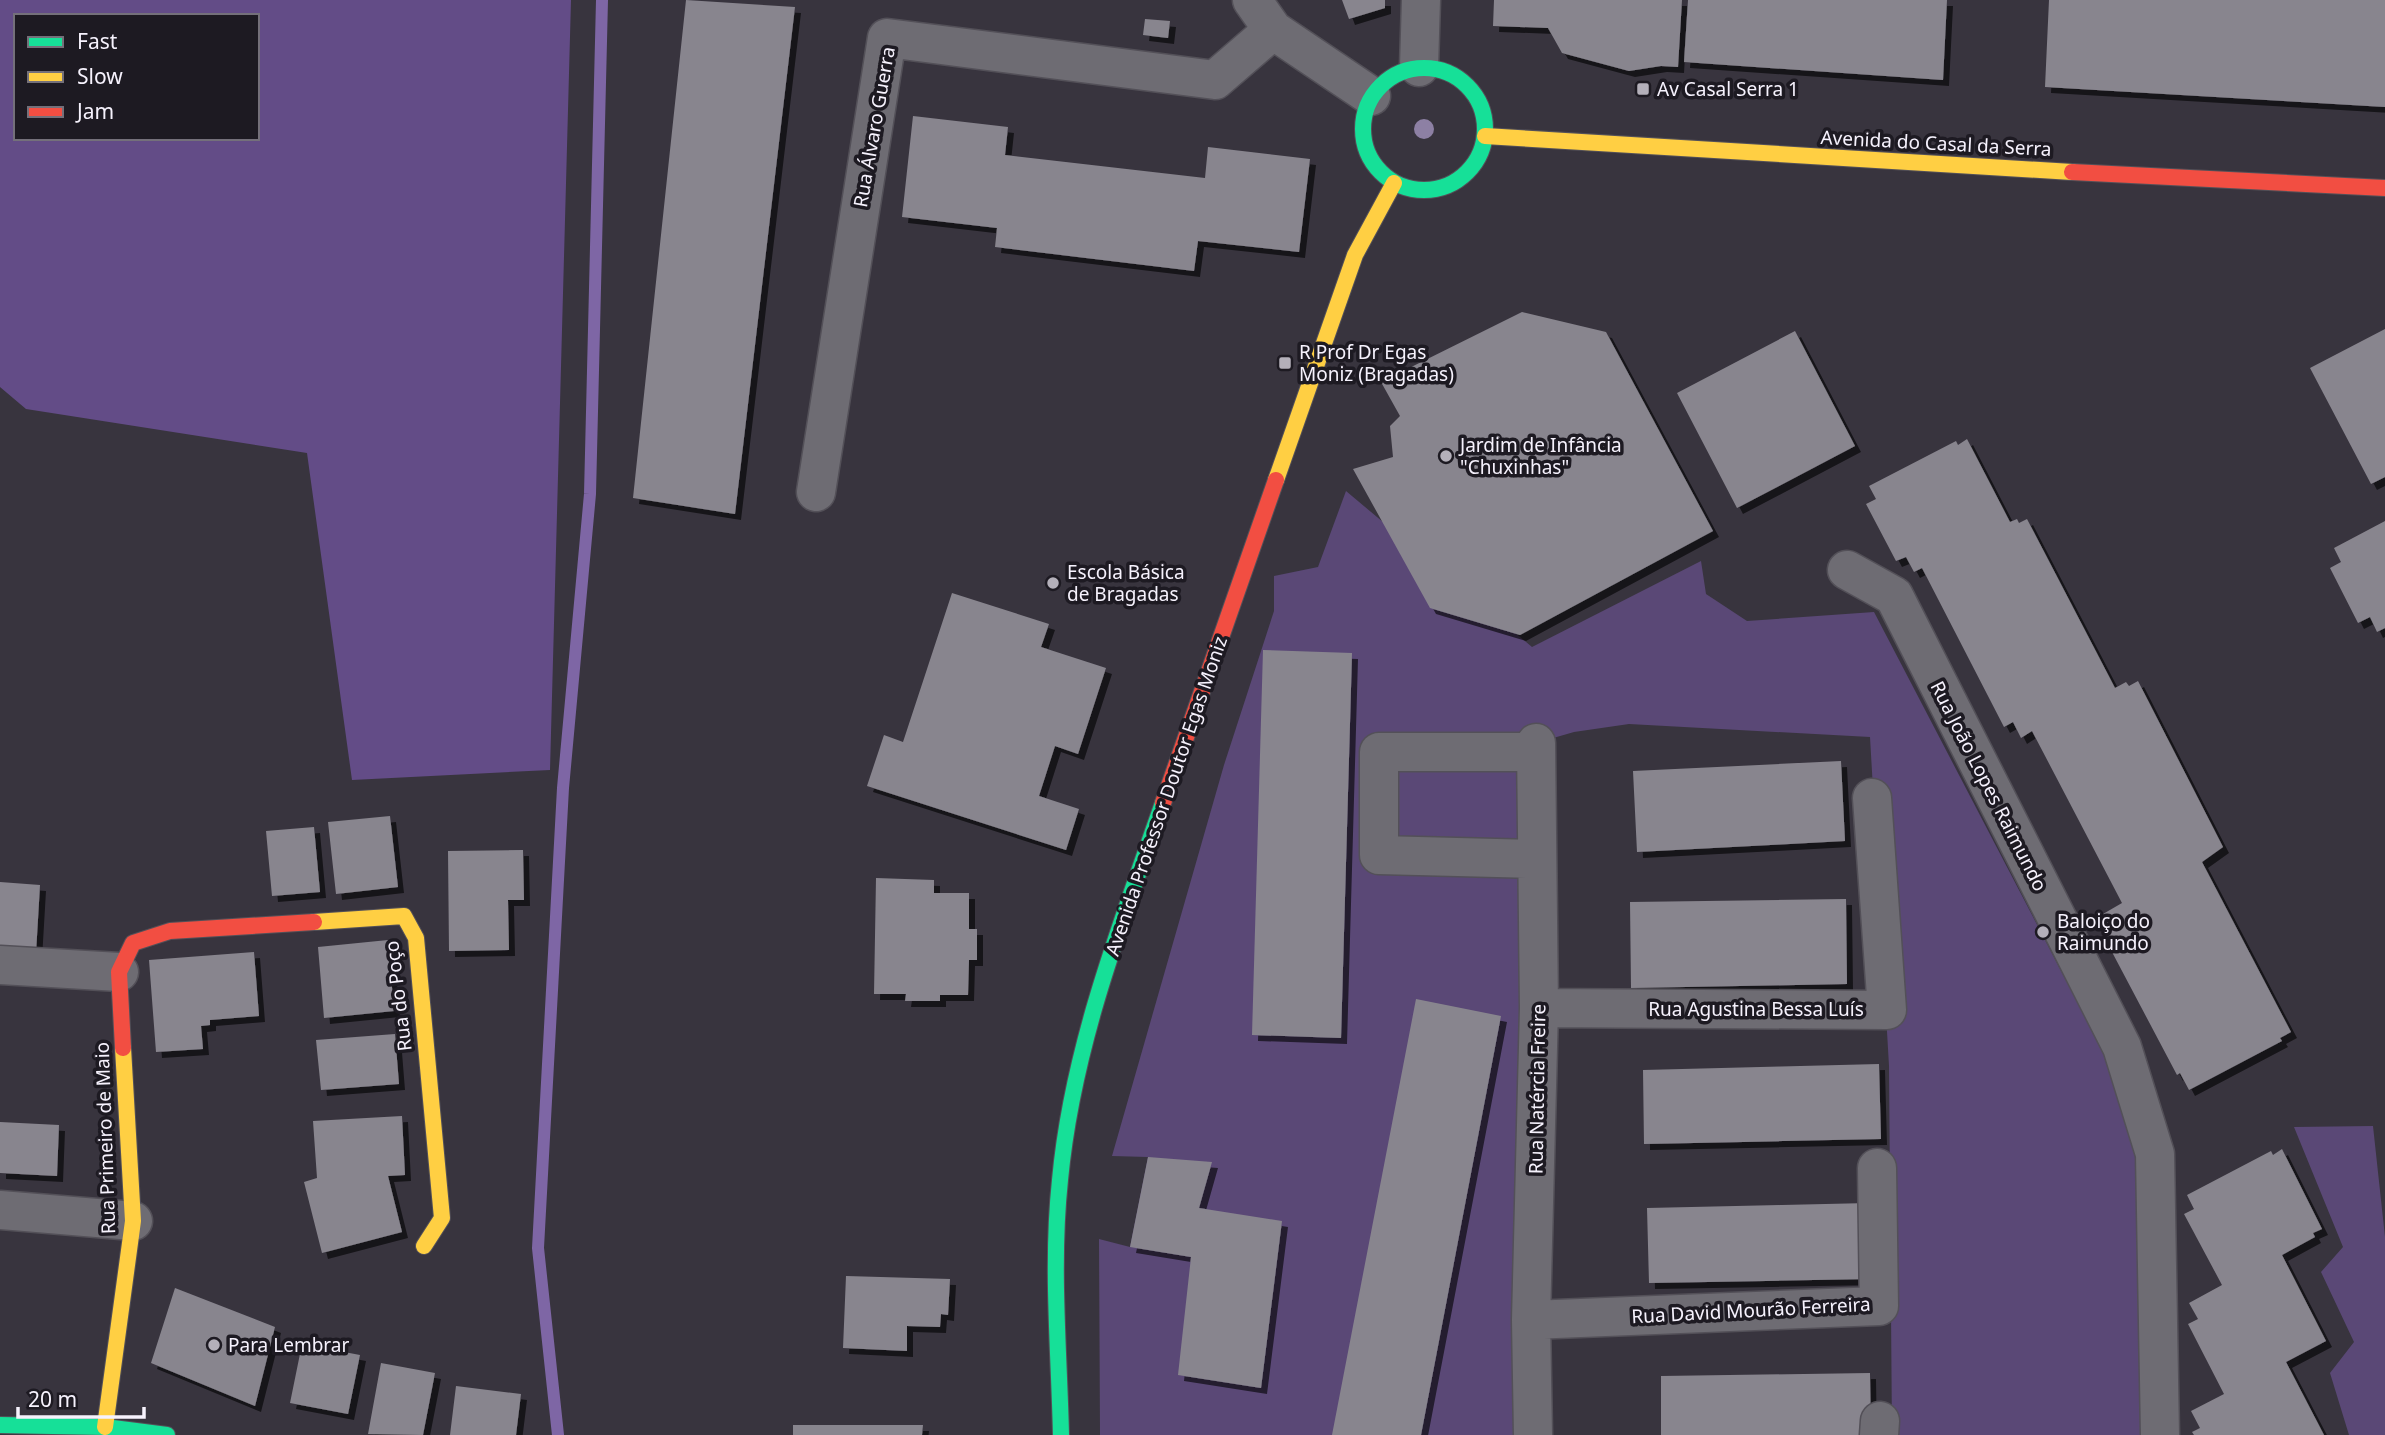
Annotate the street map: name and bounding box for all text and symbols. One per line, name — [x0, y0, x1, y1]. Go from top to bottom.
legend — [14, 14, 259, 140]
text: Fast — [77, 27, 118, 55]
street label: Rua Álvaro Guerra — [847, 45, 901, 209]
text: Slow — [77, 62, 123, 90]
place label: Av Casal Serra 1 — [1657, 76, 1799, 102]
marker: Av Casal Serra 1 — [1635, 81, 1651, 97]
text: Jam — [75, 97, 114, 125]
street label: Avenida do Casal da Serra — [1820, 124, 2052, 162]
place label: R Prof Dr Egas Moniz (Bragadas) — [1299, 339, 1454, 387]
marker: R Prof Dr Egas Moniz (Bragadas) — [1277, 355, 1293, 371]
place label: Jardim de Infância "Chuxinhas" — [1458, 432, 1622, 480]
marker: Jardim de Infância "Chuxinhas" — [1438, 448, 1454, 464]
place label: Escola Básica de Bragadas — [1067, 559, 1185, 607]
marker: Escola Básica de Bragadas — [1045, 575, 1061, 591]
street label: Avenida Professor Doutor Egas Moniz — [1099, 633, 1233, 959]
street label: Rua João Lopes Raimundo — [1925, 676, 2053, 896]
place label: Baloiço do Raimundo — [2057, 908, 2150, 956]
marker: Baloiço do Raimundo — [2035, 924, 2051, 940]
street label: Rua do Poço — [378, 939, 418, 1053]
street label: Rua Agustina Bessa Luís — [1648, 996, 1864, 1022]
street label: Rua Natércia Freire — [1523, 1004, 1551, 1174]
street label: Rua Primeiro de Maio — [89, 1041, 121, 1235]
street label: Rua David Mourão Ferreira — [1631, 1291, 1871, 1329]
place label: Para Lembrar — [228, 1332, 349, 1358]
marker: Para Lembrar — [206, 1337, 222, 1353]
scale bar — [18, 1376, 144, 1420]
text: 20 m — [28, 1385, 77, 1413]

